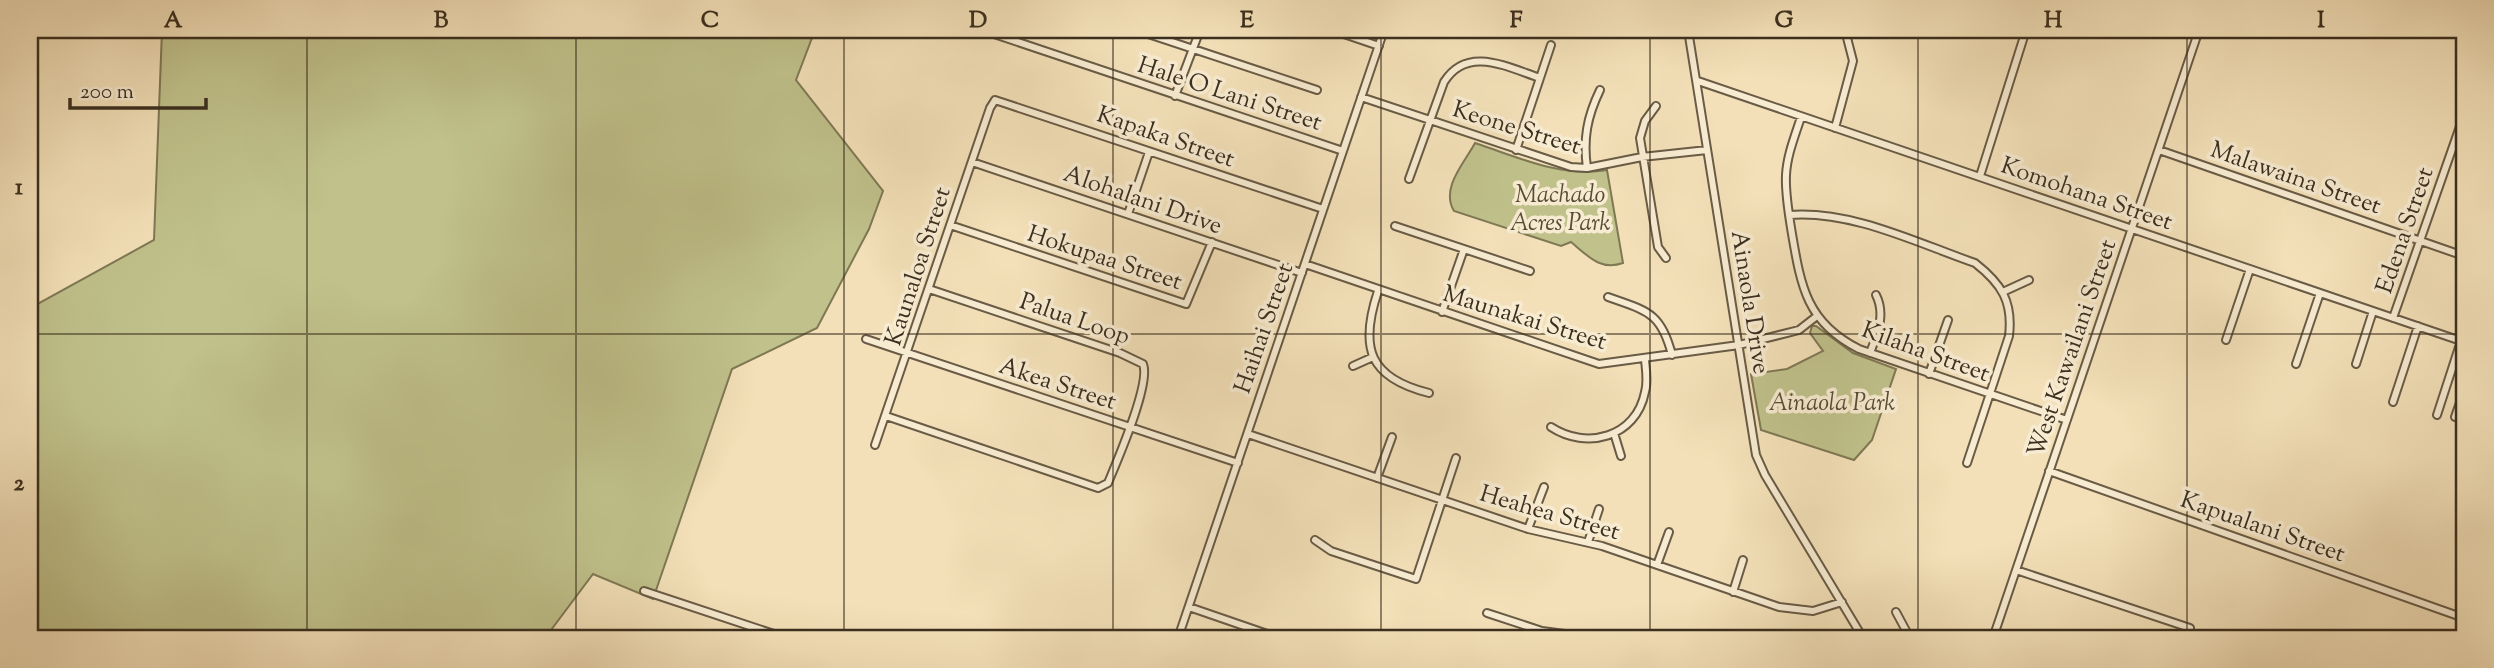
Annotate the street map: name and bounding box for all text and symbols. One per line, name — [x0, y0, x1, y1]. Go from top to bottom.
text: A — [164, 5, 183, 38]
text: B — [434, 5, 449, 38]
text: C — [701, 5, 719, 38]
text: D — [969, 5, 987, 38]
text: E — [1240, 5, 1254, 38]
text: F — [1510, 5, 1523, 38]
text: G — [1775, 5, 1794, 38]
text: H — [2044, 5, 2063, 38]
text: I — [2317, 5, 2325, 38]
street label: Hale O Lani Street — [1133, 49, 1326, 141]
scale bar — [70, 66, 206, 110]
text: 200 m — [80, 78, 134, 108]
street label: Keone Street — [1448, 93, 1585, 165]
street label: Kapaka Street — [1092, 98, 1239, 177]
street label: Malawaina Street — [2205, 134, 2385, 224]
street label: Komohana Street — [1996, 150, 2177, 240]
street label: Alohalani Drive — [1058, 158, 1226, 244]
street label: Edena Street — [2368, 163, 2443, 298]
text: 1 — [15, 172, 23, 205]
park label: Machado Acres Park — [1510, 179, 1610, 241]
street label: Kaunaloa Street — [877, 183, 961, 350]
street label: Hokupaa Street — [1023, 218, 1186, 300]
street label: Ainaola Drive — [1721, 228, 1777, 377]
street label: West Kawailani Street — [2020, 235, 2126, 462]
street label: Haihai Street — [1227, 259, 1303, 398]
street label: Maunakai Street — [1438, 278, 1611, 360]
street label: Palua Loop — [1015, 285, 1134, 355]
street label: Kilaha Street — [1856, 314, 1994, 392]
street label: Akea Street — [994, 350, 1120, 420]
park label: Ainaola Park — [1769, 387, 1895, 421]
text: 2 — [14, 468, 25, 501]
street label: Heahea Street — [1475, 478, 1624, 550]
street label: Kapualani Street — [2175, 484, 2349, 572]

